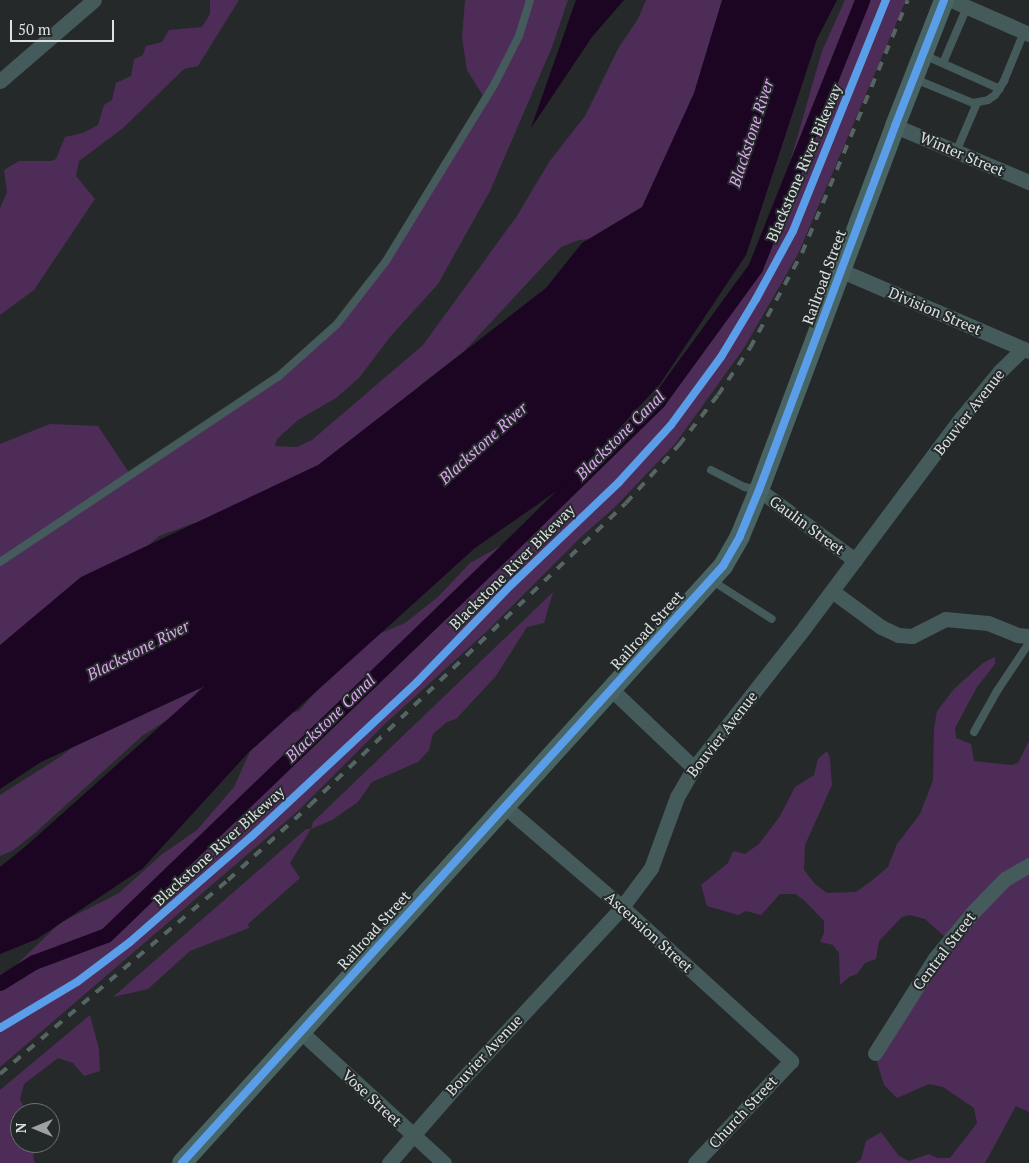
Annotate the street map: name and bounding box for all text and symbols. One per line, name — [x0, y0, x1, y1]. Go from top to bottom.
scale bar — [12, 10, 116, 42]
text: 50 m — [18, 19, 51, 39]
water label: Blackstone River — [725, 77, 777, 189]
street label: Blackstone River Bikeway — [763, 81, 845, 245]
street label: Winter Street — [917, 128, 1007, 180]
street label: Railroad Street — [798, 227, 850, 327]
street label: Division Street — [886, 283, 984, 339]
street label: Bouvier Avenue — [930, 365, 1008, 459]
water label: Blackstone Canal — [572, 387, 668, 483]
water label: Blackstone River — [435, 398, 531, 488]
street label: Gaulin Street — [766, 492, 848, 558]
street label: Blackstone River Bikeway — [446, 501, 578, 633]
street label: Railroad Street — [607, 587, 687, 673]
water label: Blackstone River — [84, 616, 192, 684]
water label: Blackstone Canal — [281, 670, 379, 766]
street label: Bouvier Avenue — [683, 687, 761, 781]
street label: Blackstone River Bikeway — [150, 783, 288, 909]
street label: Railroad Street — [334, 887, 414, 973]
street label: Ascension Street — [601, 888, 697, 976]
street label: Central Street — [909, 909, 979, 993]
street label: Bouvier Avenue — [442, 1011, 526, 1099]
street label: Vose Street — [338, 1066, 406, 1130]
street label: Church Street — [705, 1072, 781, 1152]
north arrow — [10, 1103, 60, 1153]
text: N — [11, 1123, 30, 1133]

